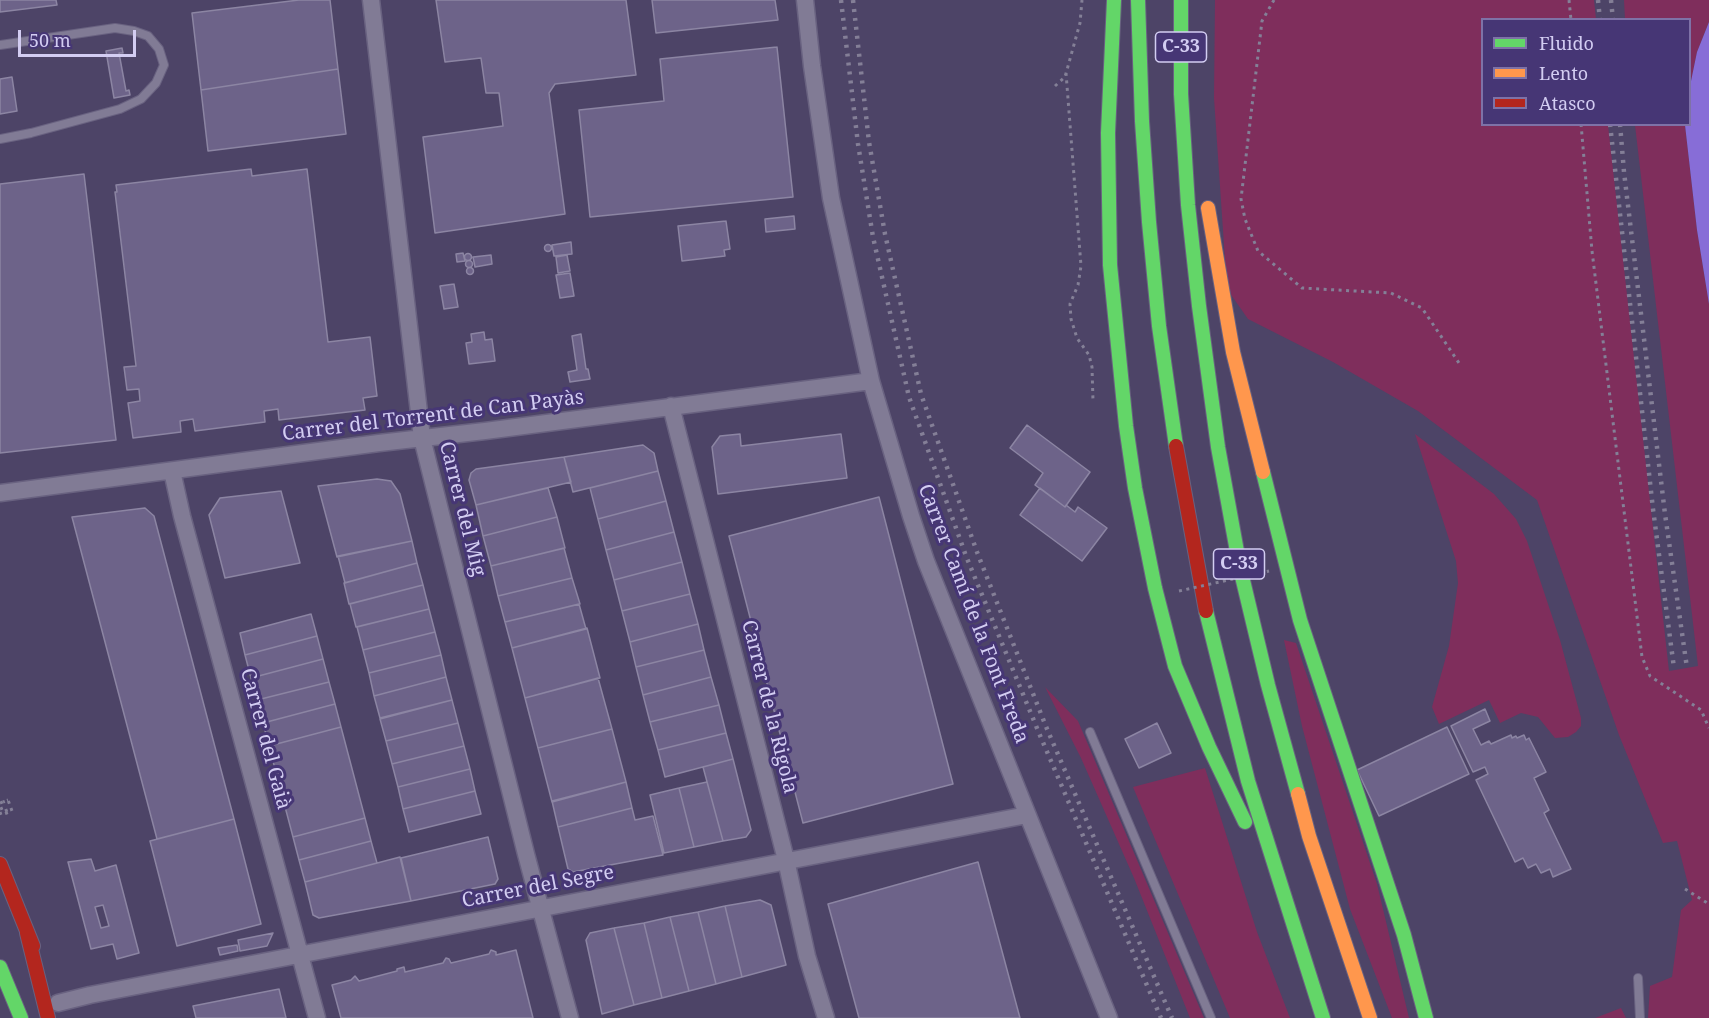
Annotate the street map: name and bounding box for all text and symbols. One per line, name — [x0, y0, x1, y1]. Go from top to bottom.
scale bar — [21, 18, 140, 56]
legend — [1481, 18, 1691, 126]
text: 50 m — [29, 28, 71, 52]
text: Fluido — [1539, 31, 1594, 55]
road number: C-33 — [1156, 32, 1206, 62]
text: Lento — [1539, 61, 1588, 85]
text: Atasco — [1539, 91, 1596, 115]
street label: Carrer del Torrent de Can Payàs — [281, 386, 585, 446]
street label: Carrer del Mig — [434, 439, 490, 579]
street label: Carrer Camí de la Font Freda — [912, 481, 1034, 747]
road number: C-33 — [1214, 549, 1264, 579]
street label: Carrer de la Rigola — [736, 618, 802, 796]
street label: Carrer del Gaià — [235, 666, 295, 812]
street label: Carrer del Segre — [460, 860, 616, 914]

